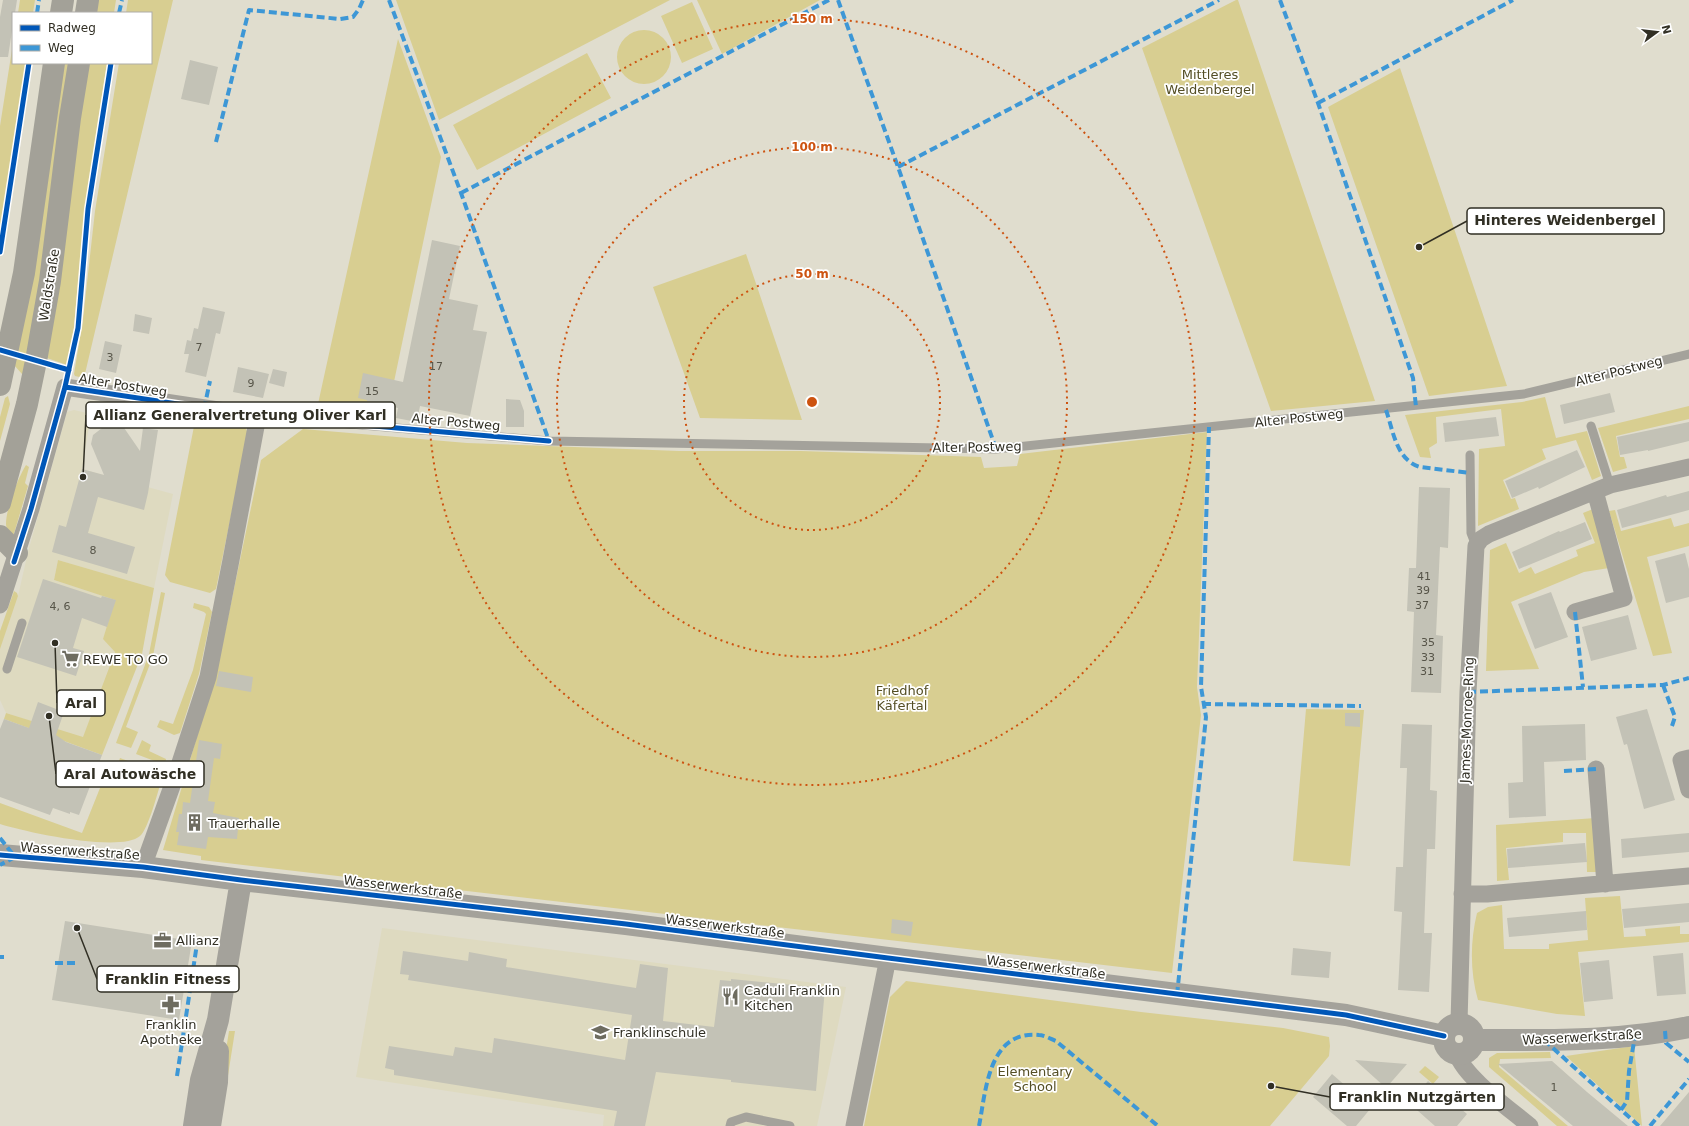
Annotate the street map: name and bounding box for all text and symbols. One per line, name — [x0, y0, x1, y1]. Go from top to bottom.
legend — [12, 12, 152, 64]
text: 150 m — [791, 12, 833, 26]
north arrow — [1637, 12, 1677, 52]
text: Radweg — [48, 21, 96, 35]
text: N — [1659, 23, 1674, 36]
text: Weg — [48, 41, 74, 55]
park label: Mittleres Weidenbergel — [1165, 67, 1255, 97]
text: 100 m — [791, 140, 833, 154]
callout: Hinteres Weidenbergel — [1467, 208, 1664, 234]
text: Hinteres Weidenbergel — [1474, 212, 1656, 228]
street label: Waldstraße — [36, 248, 62, 322]
text: 50 m — [795, 267, 829, 281]
house number: 7 — [196, 341, 203, 354]
house number: 3 — [107, 351, 114, 364]
street label: Alter Postweg — [1574, 353, 1664, 389]
house number: 17 — [429, 360, 443, 373]
street label: Alter Postweg — [78, 371, 168, 399]
house number: 9 — [248, 377, 255, 390]
house number: 15 — [365, 385, 379, 398]
centre of rings — [805, 395, 819, 409]
callout: Allianz Generalvertretung Oliver Karl — [86, 402, 395, 428]
street label: Alter Postweg — [1254, 406, 1344, 430]
text: Allianz Generalvertretung Oliver Karl — [93, 407, 387, 423]
street label: Alter Postweg — [411, 411, 501, 433]
street label: Alter Postweg — [932, 439, 1022, 455]
house number: 8 — [90, 544, 97, 557]
house number: 41 — [1417, 570, 1431, 583]
house number: 39 — [1416, 584, 1430, 597]
house number: 37 — [1415, 599, 1429, 612]
house number: 4, 6 — [50, 600, 71, 613]
house number: 35 — [1421, 636, 1435, 649]
supermarket icon: REWE TO GO — [60, 649, 80, 669]
house number: 33 — [1421, 651, 1435, 664]
place label: REWE TO GO — [83, 652, 168, 667]
street label: James-Monroe-Ring — [1457, 657, 1477, 784]
house number: 31 — [1420, 665, 1434, 678]
park label: Friedhof Käfertal — [876, 683, 929, 713]
callout: Aral — [57, 690, 105, 716]
text: Aral — [65, 695, 97, 711]
callout: Aral Autowäsche — [56, 761, 204, 787]
text: Aral Autowäsche — [64, 766, 196, 782]
building icon: Trauerhalle — [185, 813, 205, 833]
place label: Trauerhalle — [207, 816, 280, 831]
street label: Wasserwerkstraße — [20, 839, 140, 863]
street label: Wasserwerkstraße — [343, 872, 463, 902]
street label: Wasserwerkstraße — [665, 911, 785, 941]
office icon: Allianz — [153, 930, 173, 950]
place label: Allianz — [176, 933, 219, 948]
street label: Wasserwerkstraße — [986, 952, 1106, 982]
callout: Franklin Fitness — [97, 966, 239, 992]
text: Franklin Fitness — [105, 971, 231, 987]
place label: Caduli Franklin Kitchen — [744, 983, 840, 1013]
restaurant icon: Caduli Franklin Kitchen — [721, 987, 741, 1007]
pharmacy icon: Franklin Apotheke — [161, 995, 181, 1015]
place label: Franklin Apotheke — [140, 1017, 202, 1047]
school or university icon: Franklinschule — [590, 1022, 610, 1042]
place label: Franklinschule — [613, 1025, 706, 1040]
street label: Wasserwerkstraße — [1522, 1026, 1642, 1048]
park label: Elementary School — [998, 1064, 1073, 1094]
house number: 1 — [1551, 1081, 1558, 1094]
callout: Franklin Nutzgärten — [1330, 1084, 1504, 1110]
text: Franklin Nutzgärten — [1338, 1089, 1496, 1105]

